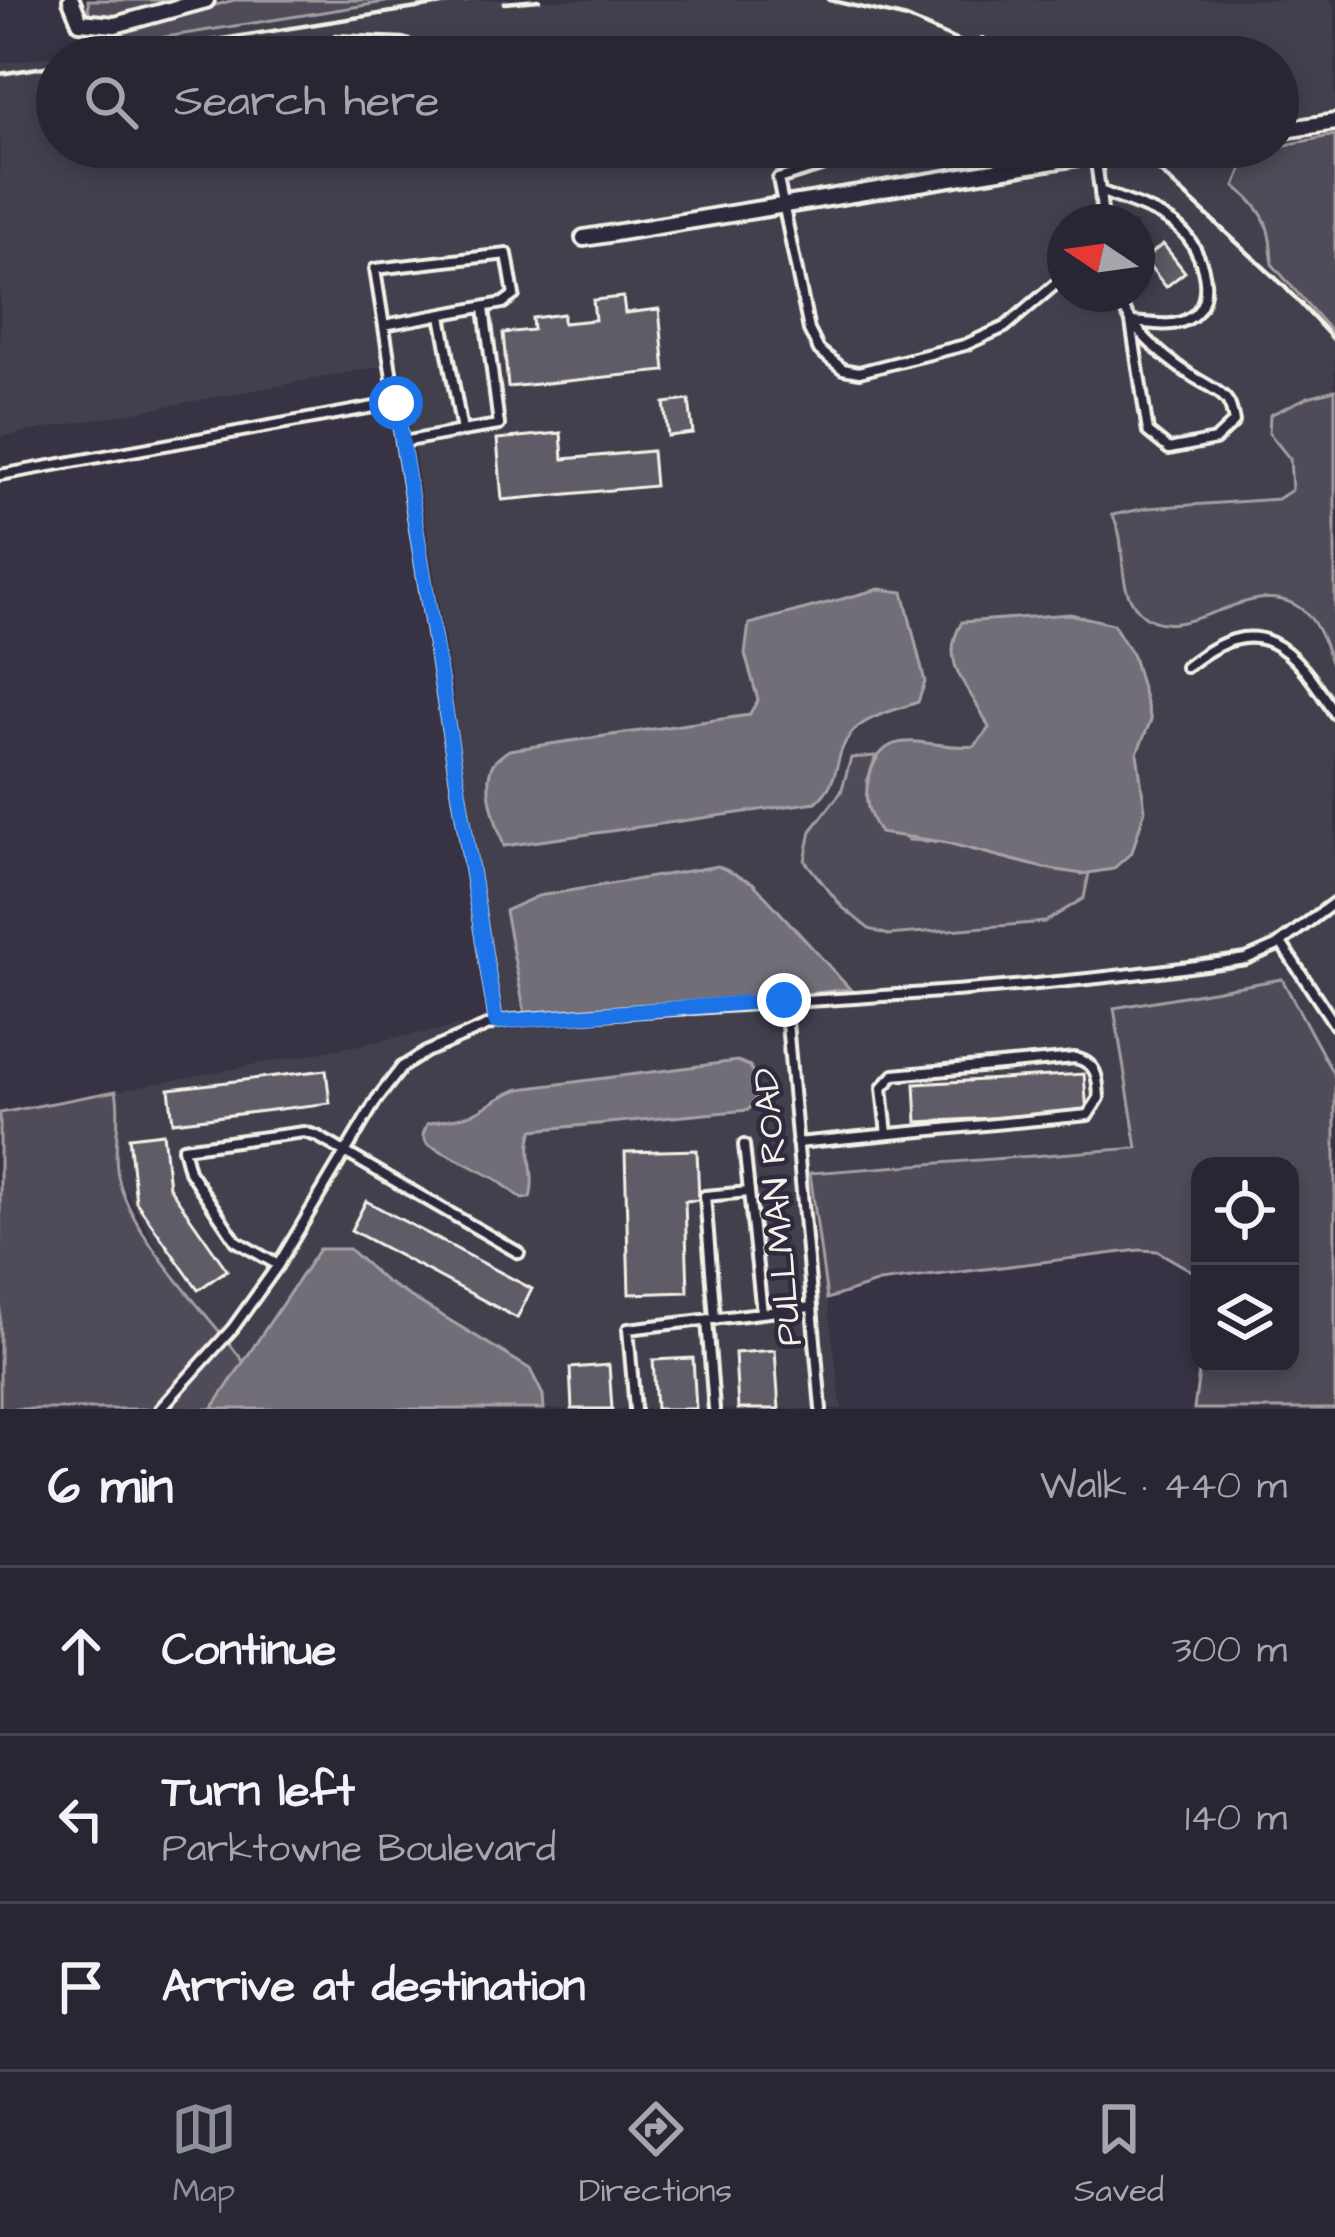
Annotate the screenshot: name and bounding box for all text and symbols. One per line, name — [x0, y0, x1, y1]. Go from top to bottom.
search box — [36, 36, 1299, 168]
icon: search — [78, 69, 144, 135]
text: Search here — [174, 71, 440, 133]
north arrow — [1047, 204, 1155, 312]
route start — [369, 376, 423, 430]
route end — [757, 973, 811, 1027]
street label: PULLMAN ROAD — [741, 1066, 816, 1348]
map controls — [1191, 1157, 1299, 1373]
button: locate — [1191, 1157, 1299, 1265]
button: layers — [1191, 1265, 1299, 1373]
text: 6 min — [48, 1452, 173, 1523]
text: Walk · 440 m — [1040, 1460, 1287, 1514]
icon: ahead — [48, 1618, 114, 1684]
text: Continue — [162, 1620, 336, 1682]
text: 300 m — [1172, 1624, 1287, 1678]
text: Turn left — [162, 1761, 355, 1823]
icon: left — [48, 1786, 114, 1852]
text: 140 m — [1185, 1792, 1287, 1846]
text: Parktowne Boulevard — [162, 1823, 556, 1877]
icon: arrive — [48, 1954, 114, 2020]
text: Arrive at destination — [162, 1956, 585, 2018]
tab: Map — [171, 2096, 237, 2214]
tab: Directions — [579, 2096, 732, 2214]
tab: Saved — [1074, 2096, 1164, 2214]

